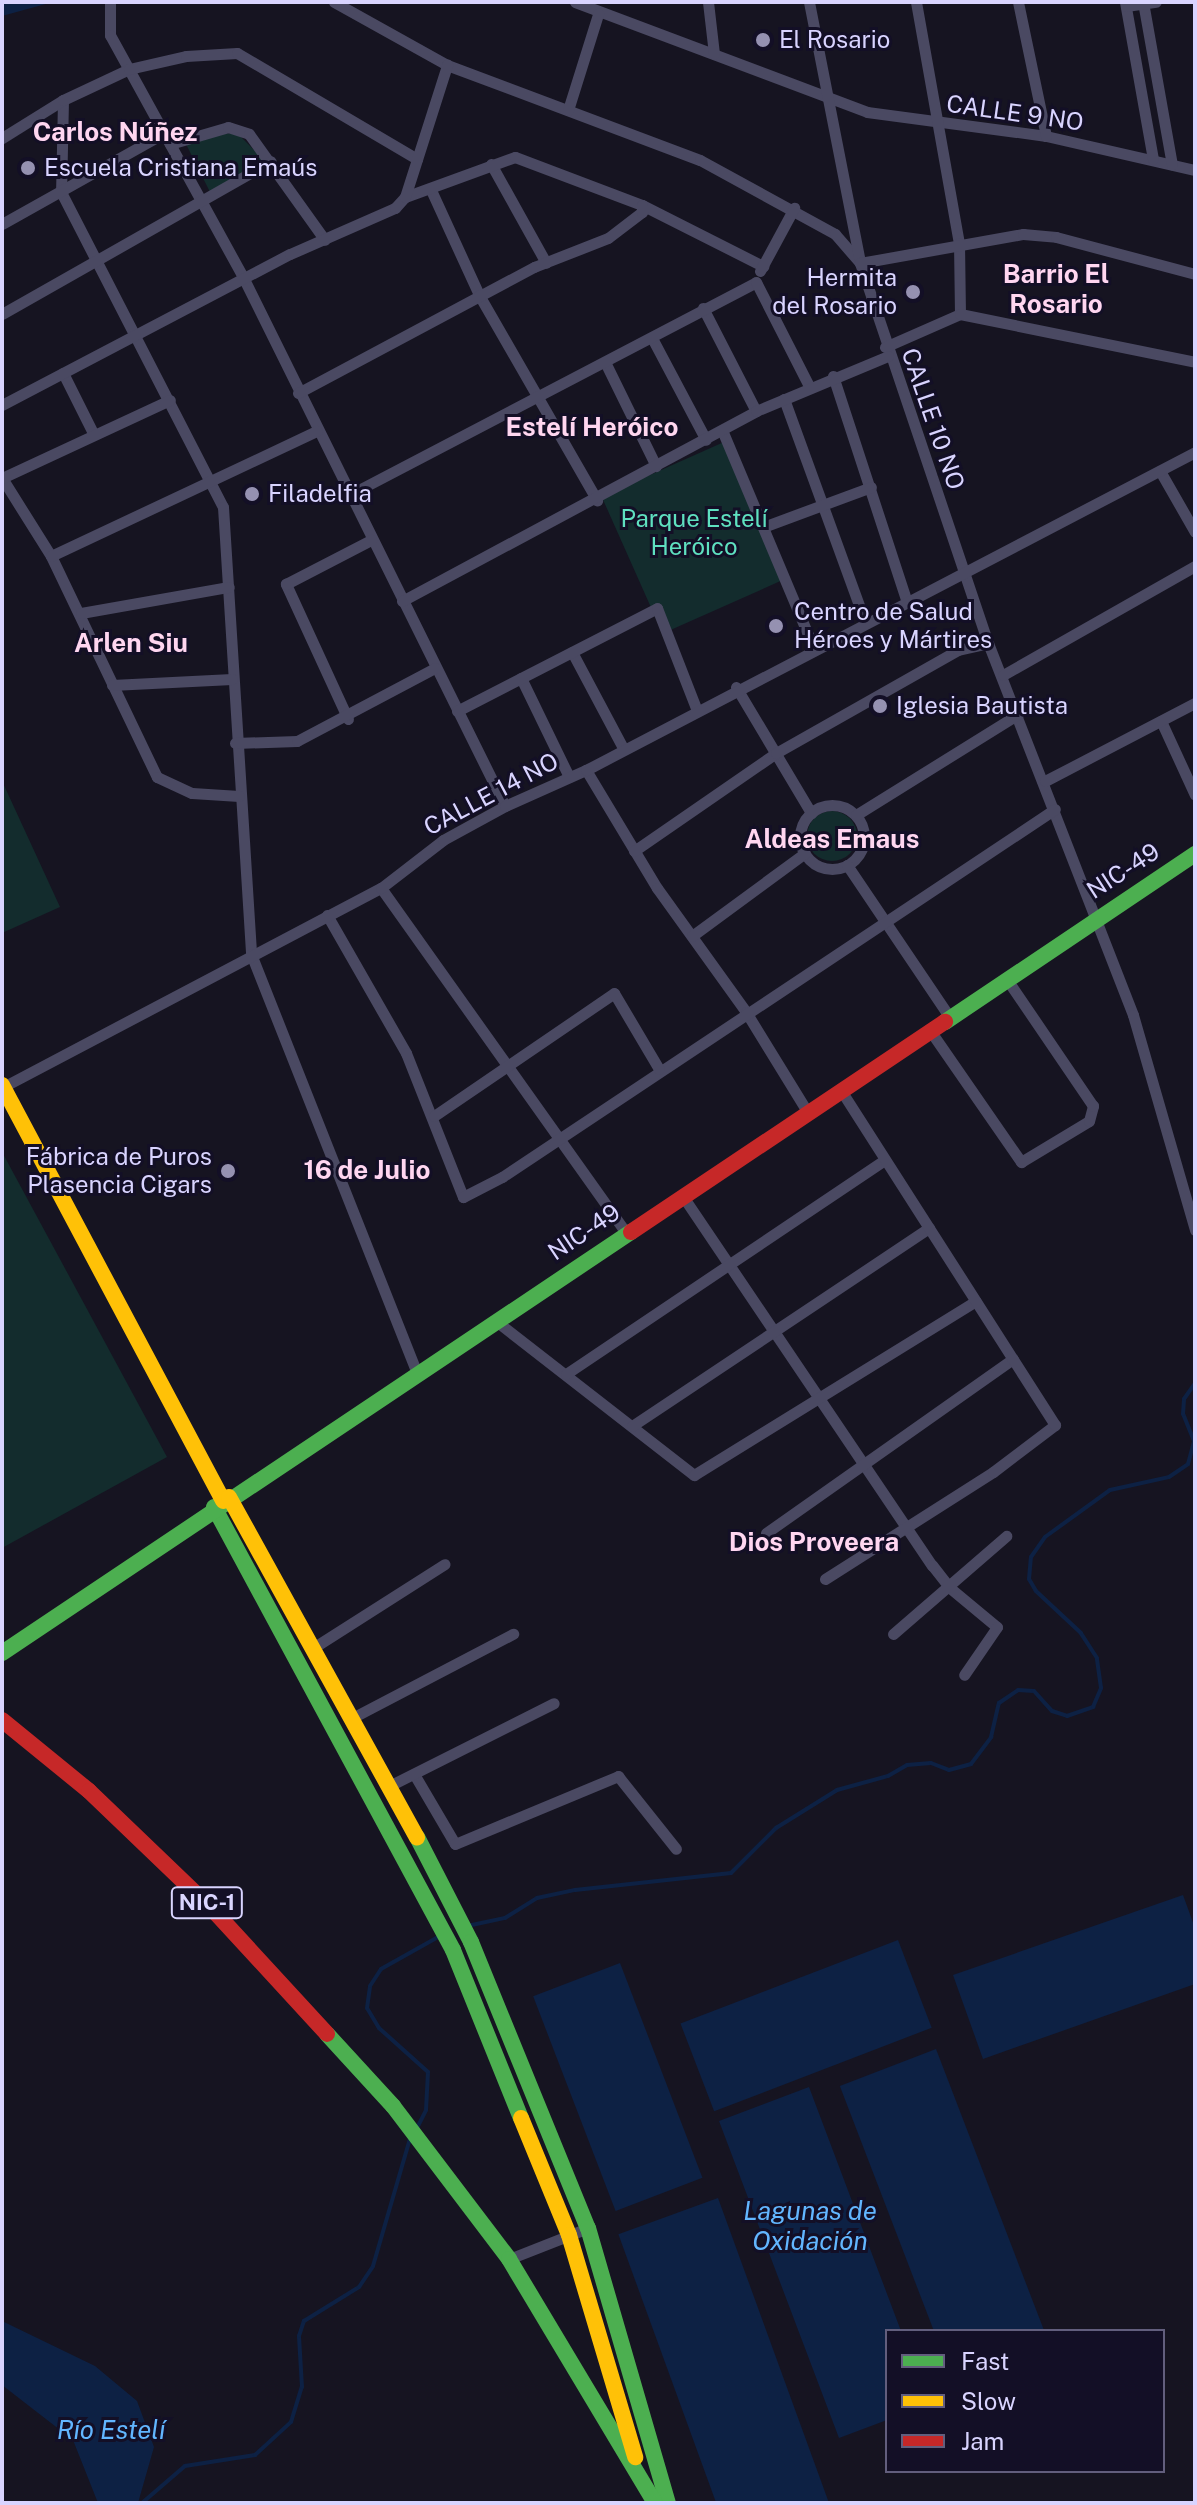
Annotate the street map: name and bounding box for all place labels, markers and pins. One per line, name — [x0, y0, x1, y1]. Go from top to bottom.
place label: El Rosario — [779, 26, 890, 54]
marker: El Rosario — [754, 31, 772, 49]
place label: Escuela Cristiana Emaús — [44, 154, 317, 182]
marker: Escuela Cristiana Emaús — [19, 159, 37, 177]
place label: Hermita del Rosario — [772, 264, 897, 320]
marker: Hermita del Rosario — [904, 283, 922, 301]
place label: Filadelfia — [268, 480, 372, 508]
marker: Filadelfia — [243, 485, 261, 503]
place label: Centro de Salud Héroes y Mártires — [794, 598, 993, 654]
marker: Centro de Salud Héroes y Mártires — [765, 615, 787, 637]
place label: Iglesia Bautista — [896, 692, 1068, 720]
marker: Iglesia Bautista — [871, 697, 889, 715]
place label: Fábrica de Puros Plasencia Cigars — [25, 1143, 212, 1199]
marker: Fábrica de Puros Plasencia Cigars — [219, 1162, 237, 1180]

